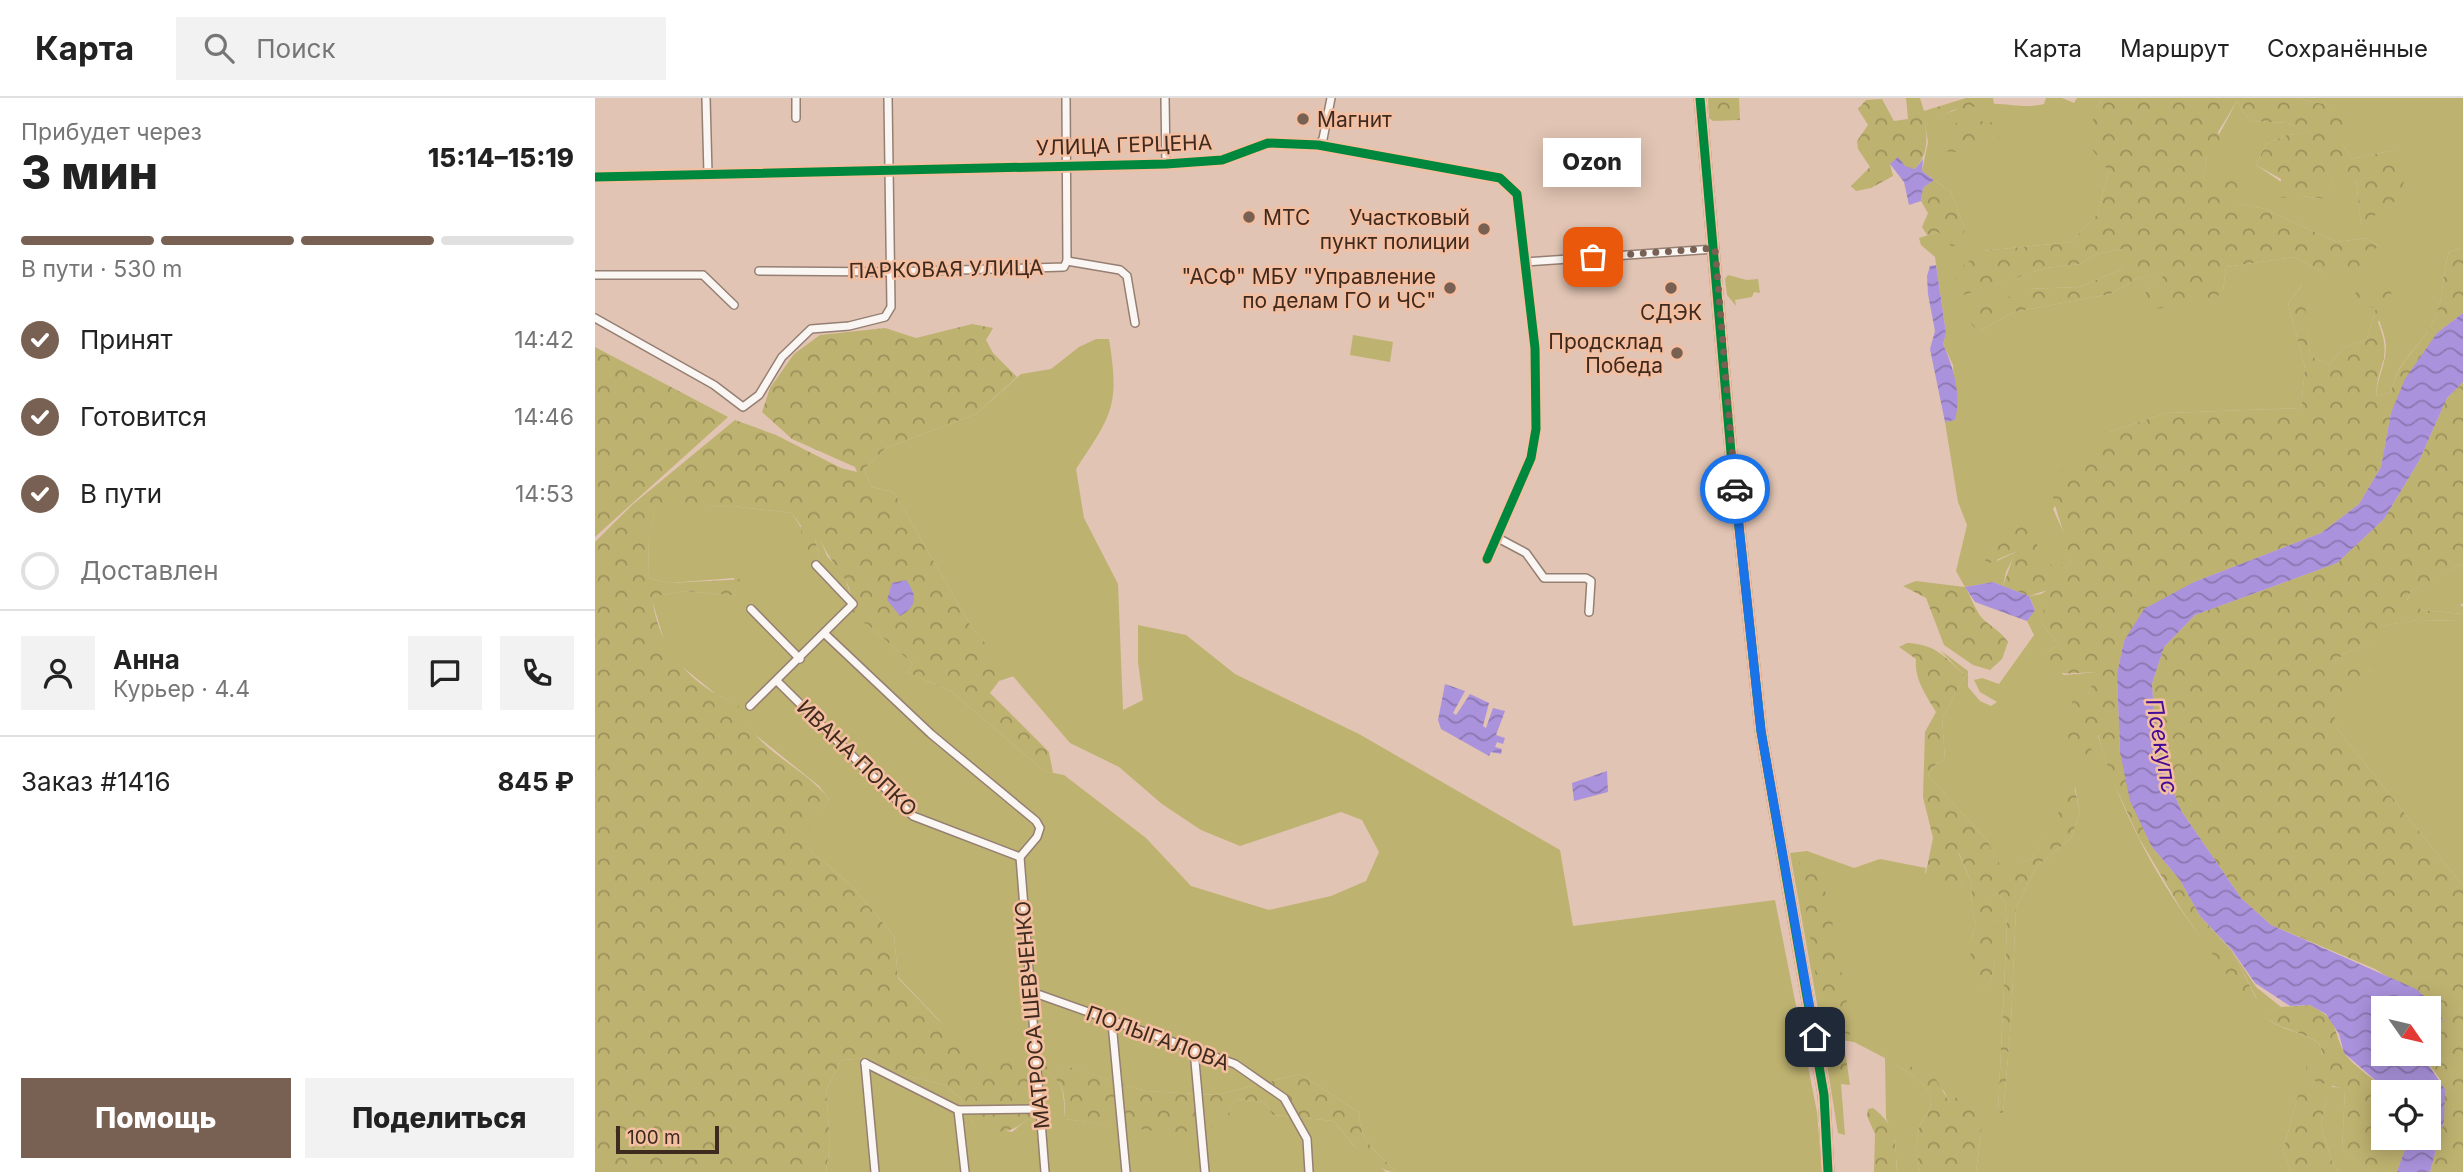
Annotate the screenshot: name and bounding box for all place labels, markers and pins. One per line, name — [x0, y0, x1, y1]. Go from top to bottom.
place label: Магнит — [1317, 107, 1392, 132]
marker: Магнит — [1295, 111, 1311, 127]
callout: Ozon — [1544, 138, 1642, 187]
place label: МТС — [1263, 205, 1310, 230]
place label: Участковый пункт полиции — [1320, 205, 1470, 254]
marker: МТС — [1241, 209, 1257, 225]
marker: Участковый пункт полиции — [1476, 221, 1492, 237]
pin — [1563, 227, 1623, 287]
place label: "АСФ" МБУ "Управление по делам ГО и ЧС" — [1181, 264, 1436, 313]
marker: "АСФ" МБУ "Управление по делам ГО и ЧС" — [1442, 280, 1458, 296]
marker: СДЭК — [1663, 280, 1679, 296]
place label: СДЭК — [1640, 300, 1702, 325]
place label: Продсклад Победа — [1548, 329, 1663, 378]
marker: Продсклад Победа — [1669, 345, 1685, 361]
pin — [1785, 1007, 1845, 1067]

